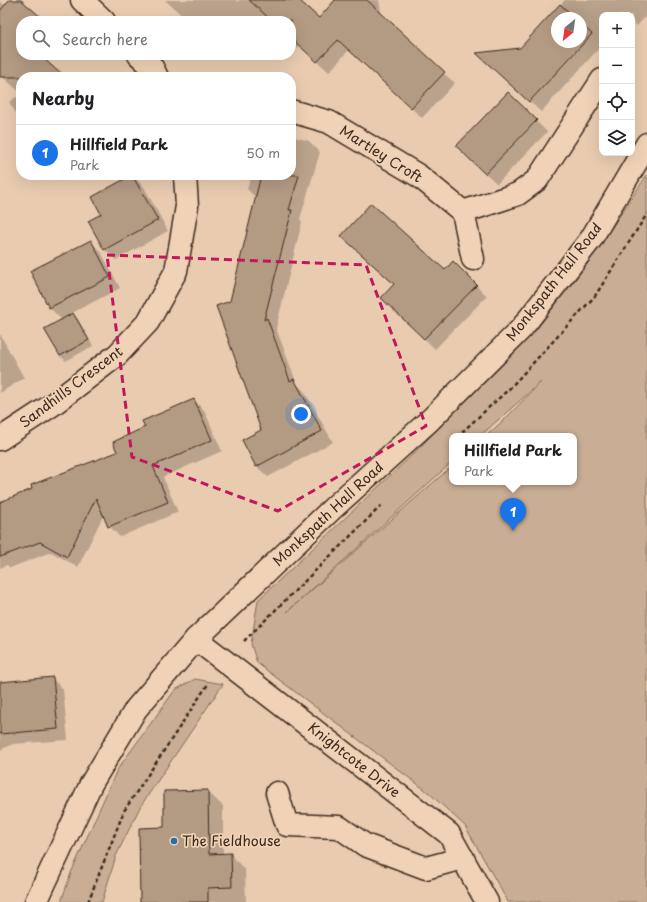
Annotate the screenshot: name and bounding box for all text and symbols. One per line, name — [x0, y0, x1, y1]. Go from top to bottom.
north arrow — [551, 12, 587, 48]
map controls — [599, 12, 635, 156]
button: + — [599, 12, 635, 48]
search box — [16, 16, 296, 60]
icon: search — [30, 27, 52, 49]
text: Search here — [62, 27, 148, 50]
button: − — [599, 48, 635, 84]
button: locate — [599, 84, 635, 120]
text: Nearby — [32, 85, 94, 111]
street label: Martley Croft — [336, 120, 427, 188]
button: layers — [599, 120, 635, 156]
text: Hillfield Park — [70, 132, 168, 155]
text: 1 — [42, 143, 48, 162]
text: 50 m — [246, 143, 280, 162]
text: Park — [70, 155, 99, 174]
street label: Monkspath Hall Road — [501, 218, 606, 345]
street label: Sandhills Crescent — [15, 340, 127, 433]
your location — [291, 404, 311, 424]
popup — [449, 433, 577, 485]
text: Hillfield Park — [464, 438, 562, 461]
street label: Monkspath Hall Road — [267, 457, 388, 571]
text: Park — [464, 461, 493, 480]
pin: 1 — [500, 498, 526, 531]
street label: Knightcote Drive — [304, 717, 405, 802]
place label: The Fieldhouse — [182, 830, 281, 851]
marker: The Fieldhouse — [169, 836, 179, 846]

